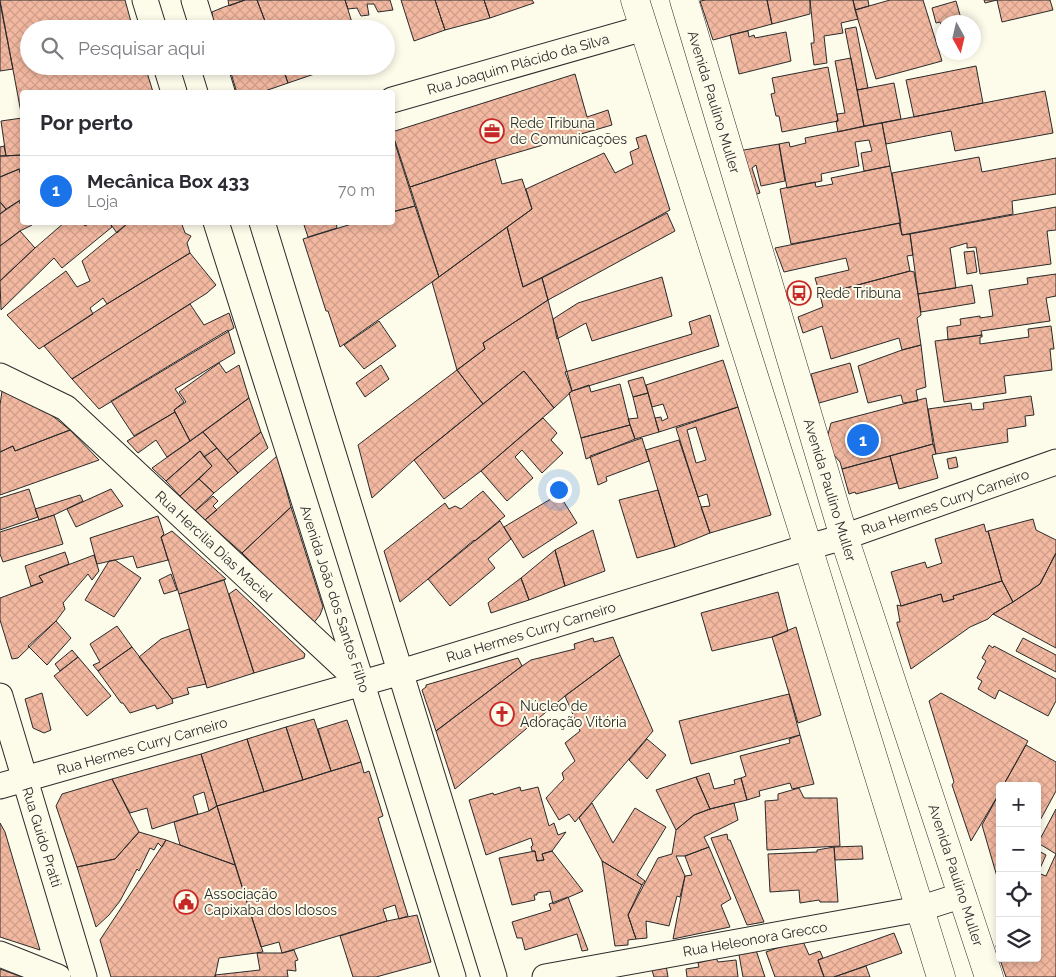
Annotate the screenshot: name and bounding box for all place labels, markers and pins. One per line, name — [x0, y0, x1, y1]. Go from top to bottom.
place label: Rede Tribuna de Comunicações — [510, 115, 627, 147]
office icon: Rede Tribuna de Comunicações — [479, 118, 505, 144]
bus stop icon: Rede Tribuna — [786, 280, 812, 306]
place label: Rede Tribuna — [816, 285, 901, 301]
pin: 1 — [847, 421, 879, 459]
place label: Núcleo de Adoração Vitória — [520, 698, 627, 730]
church icon: Núcleo de Adoração Vitória — [489, 701, 515, 727]
place label: Associação Capixaba dos Idosos — [204, 886, 337, 918]
public building icon: Associação Capixaba dos Idosos — [173, 889, 199, 915]

